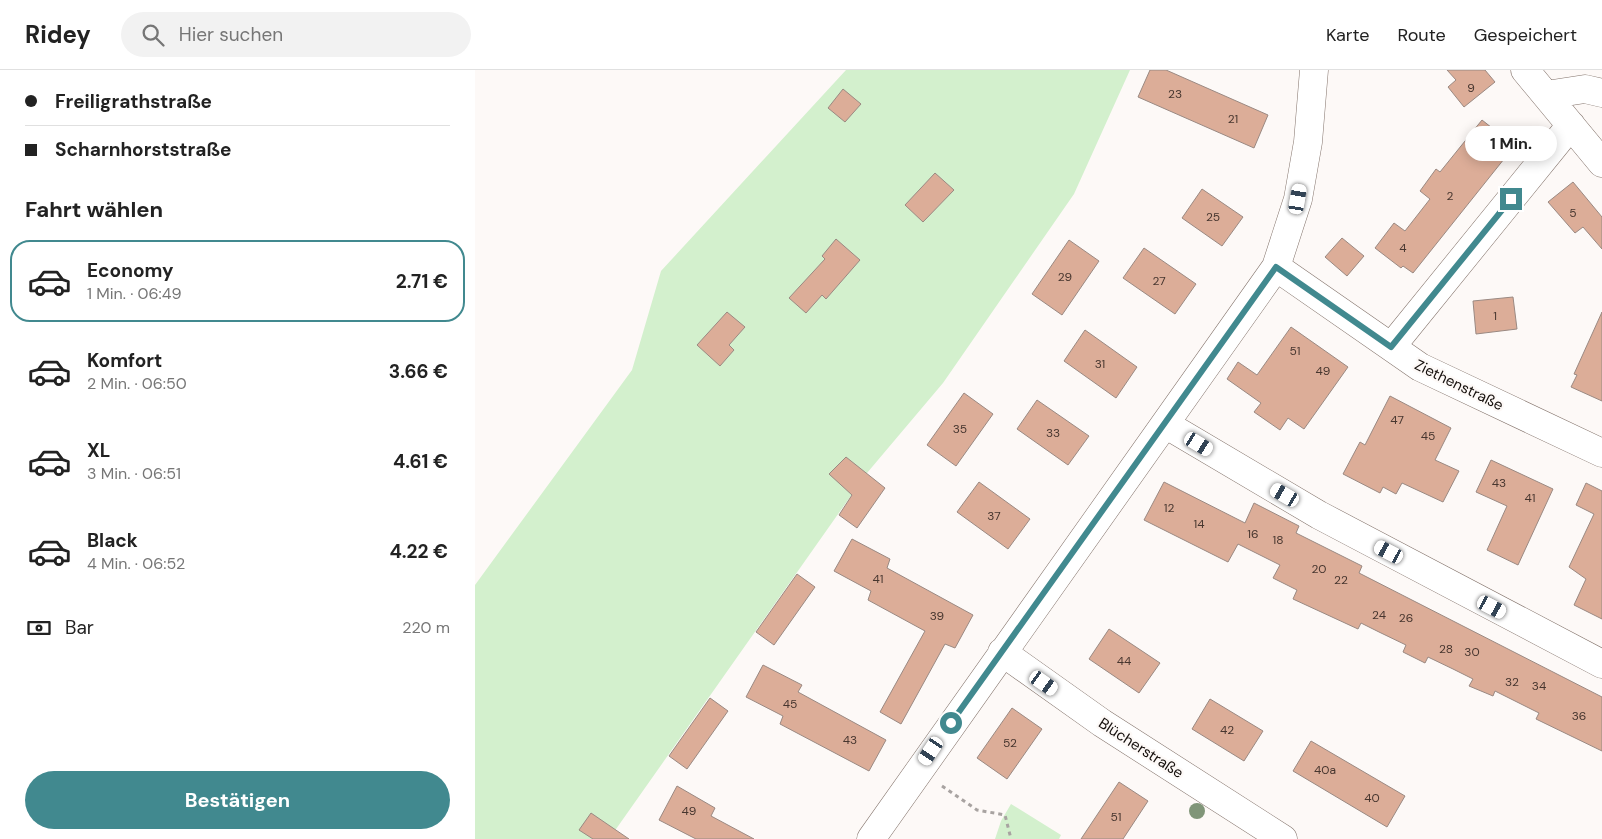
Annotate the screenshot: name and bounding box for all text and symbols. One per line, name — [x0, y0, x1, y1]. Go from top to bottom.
search box — [121, 12, 471, 57]
text: Ridey — [25, 19, 91, 50]
icon: search — [139, 21, 167, 49]
text: Hier suchen — [179, 22, 283, 47]
text: Karte — [1326, 23, 1370, 47]
text: Route — [1398, 23, 1446, 47]
text: Gespeichert — [1474, 23, 1577, 47]
house number: 9 — [1467, 80, 1475, 96]
house number: 23 — [1168, 86, 1182, 102]
text: Freiligrathstraße — [55, 89, 212, 114]
house number: 21 — [1228, 111, 1238, 127]
callout: 1 Min. — [1465, 126, 1557, 162]
text: 1 Min. — [1490, 133, 1532, 154]
text: Scharnhorststraße — [55, 137, 231, 162]
car — [1288, 183, 1307, 215]
house number: 2 — [1447, 188, 1454, 204]
route end — [1500, 188, 1522, 210]
text: Fahrt wählen — [25, 195, 163, 224]
house number: 5 — [1569, 205, 1577, 221]
house number: 25 — [1206, 209, 1220, 225]
house number: 4 — [1399, 240, 1407, 256]
text: Economy — [87, 258, 174, 283]
icon: car — [27, 259, 72, 304]
text: 2.71 € — [396, 269, 448, 294]
house number: 29 — [1058, 269, 1072, 285]
house number: 27 — [1152, 273, 1166, 289]
text: 1 Min. · 06:49 — [87, 283, 182, 304]
house number: 1 — [1493, 308, 1497, 324]
house number: 51 — [1289, 343, 1301, 359]
text: Komfort — [87, 348, 162, 373]
icon: car — [27, 349, 72, 394]
street label: Ziethenstraße — [1411, 355, 1507, 415]
house number: 31 — [1095, 356, 1105, 372]
text: 3.66 € — [389, 359, 448, 384]
house number: 49 — [1316, 363, 1330, 379]
text: 2 Min. · 06:50 — [87, 373, 187, 394]
house number: 47 — [1390, 412, 1404, 428]
house number: 35 — [953, 421, 967, 437]
house number: 33 — [1046, 425, 1060, 441]
house number: 45 — [1421, 428, 1435, 444]
car — [1182, 430, 1215, 458]
text: XL — [87, 438, 110, 463]
icon: car — [27, 439, 72, 484]
text: 4.61 € — [393, 449, 448, 474]
text: 3 Min. · 06:51 — [87, 463, 181, 484]
house number: 43 — [1492, 475, 1506, 491]
car — [1268, 481, 1301, 509]
house number: 41 — [1524, 490, 1536, 506]
house number: 12 — [1164, 500, 1174, 516]
house number: 37 — [987, 508, 1001, 524]
house number: 14 — [1193, 516, 1205, 532]
house number: 16 — [1247, 526, 1259, 542]
text: Black — [87, 528, 138, 553]
icon: car — [27, 529, 72, 574]
house number: 18 — [1272, 532, 1284, 548]
car — [1372, 538, 1405, 566]
text: 4.22 € — [389, 539, 448, 564]
text: 4 Min. · 06:52 — [87, 553, 185, 574]
house number: 20 — [1311, 561, 1327, 577]
house number: 41 — [872, 571, 884, 587]
house number: 22 — [1334, 572, 1348, 588]
car — [1475, 593, 1508, 621]
house number: 24 — [1372, 607, 1386, 623]
house number: 39 — [930, 608, 944, 624]
house number: 26 — [1399, 610, 1413, 626]
icon: cash — [25, 614, 53, 642]
text: Bar — [65, 615, 94, 640]
text: 220 m — [402, 617, 450, 638]
house number: 28 — [1439, 641, 1453, 657]
house number: 30 — [1464, 644, 1480, 660]
house number: 44 — [1117, 653, 1131, 669]
car — [1027, 668, 1060, 698]
house number: 32 — [1505, 674, 1519, 690]
house number: 34 — [1532, 678, 1546, 694]
house number: 45 — [783, 696, 797, 712]
house number: 36 — [1572, 708, 1586, 724]
route start — [940, 712, 962, 734]
street label: Blücherstraße — [1095, 713, 1187, 783]
house number: 42 — [1220, 722, 1234, 738]
house number: 43 — [843, 732, 857, 748]
car — [916, 734, 945, 768]
house number: 52 — [1003, 735, 1017, 751]
house number: 40a — [1314, 762, 1336, 778]
button: Bestätigen — [25, 771, 450, 829]
house number: 40 — [1364, 790, 1380, 806]
house number: 49 — [682, 803, 696, 819]
house number: 51 — [1110, 809, 1122, 825]

